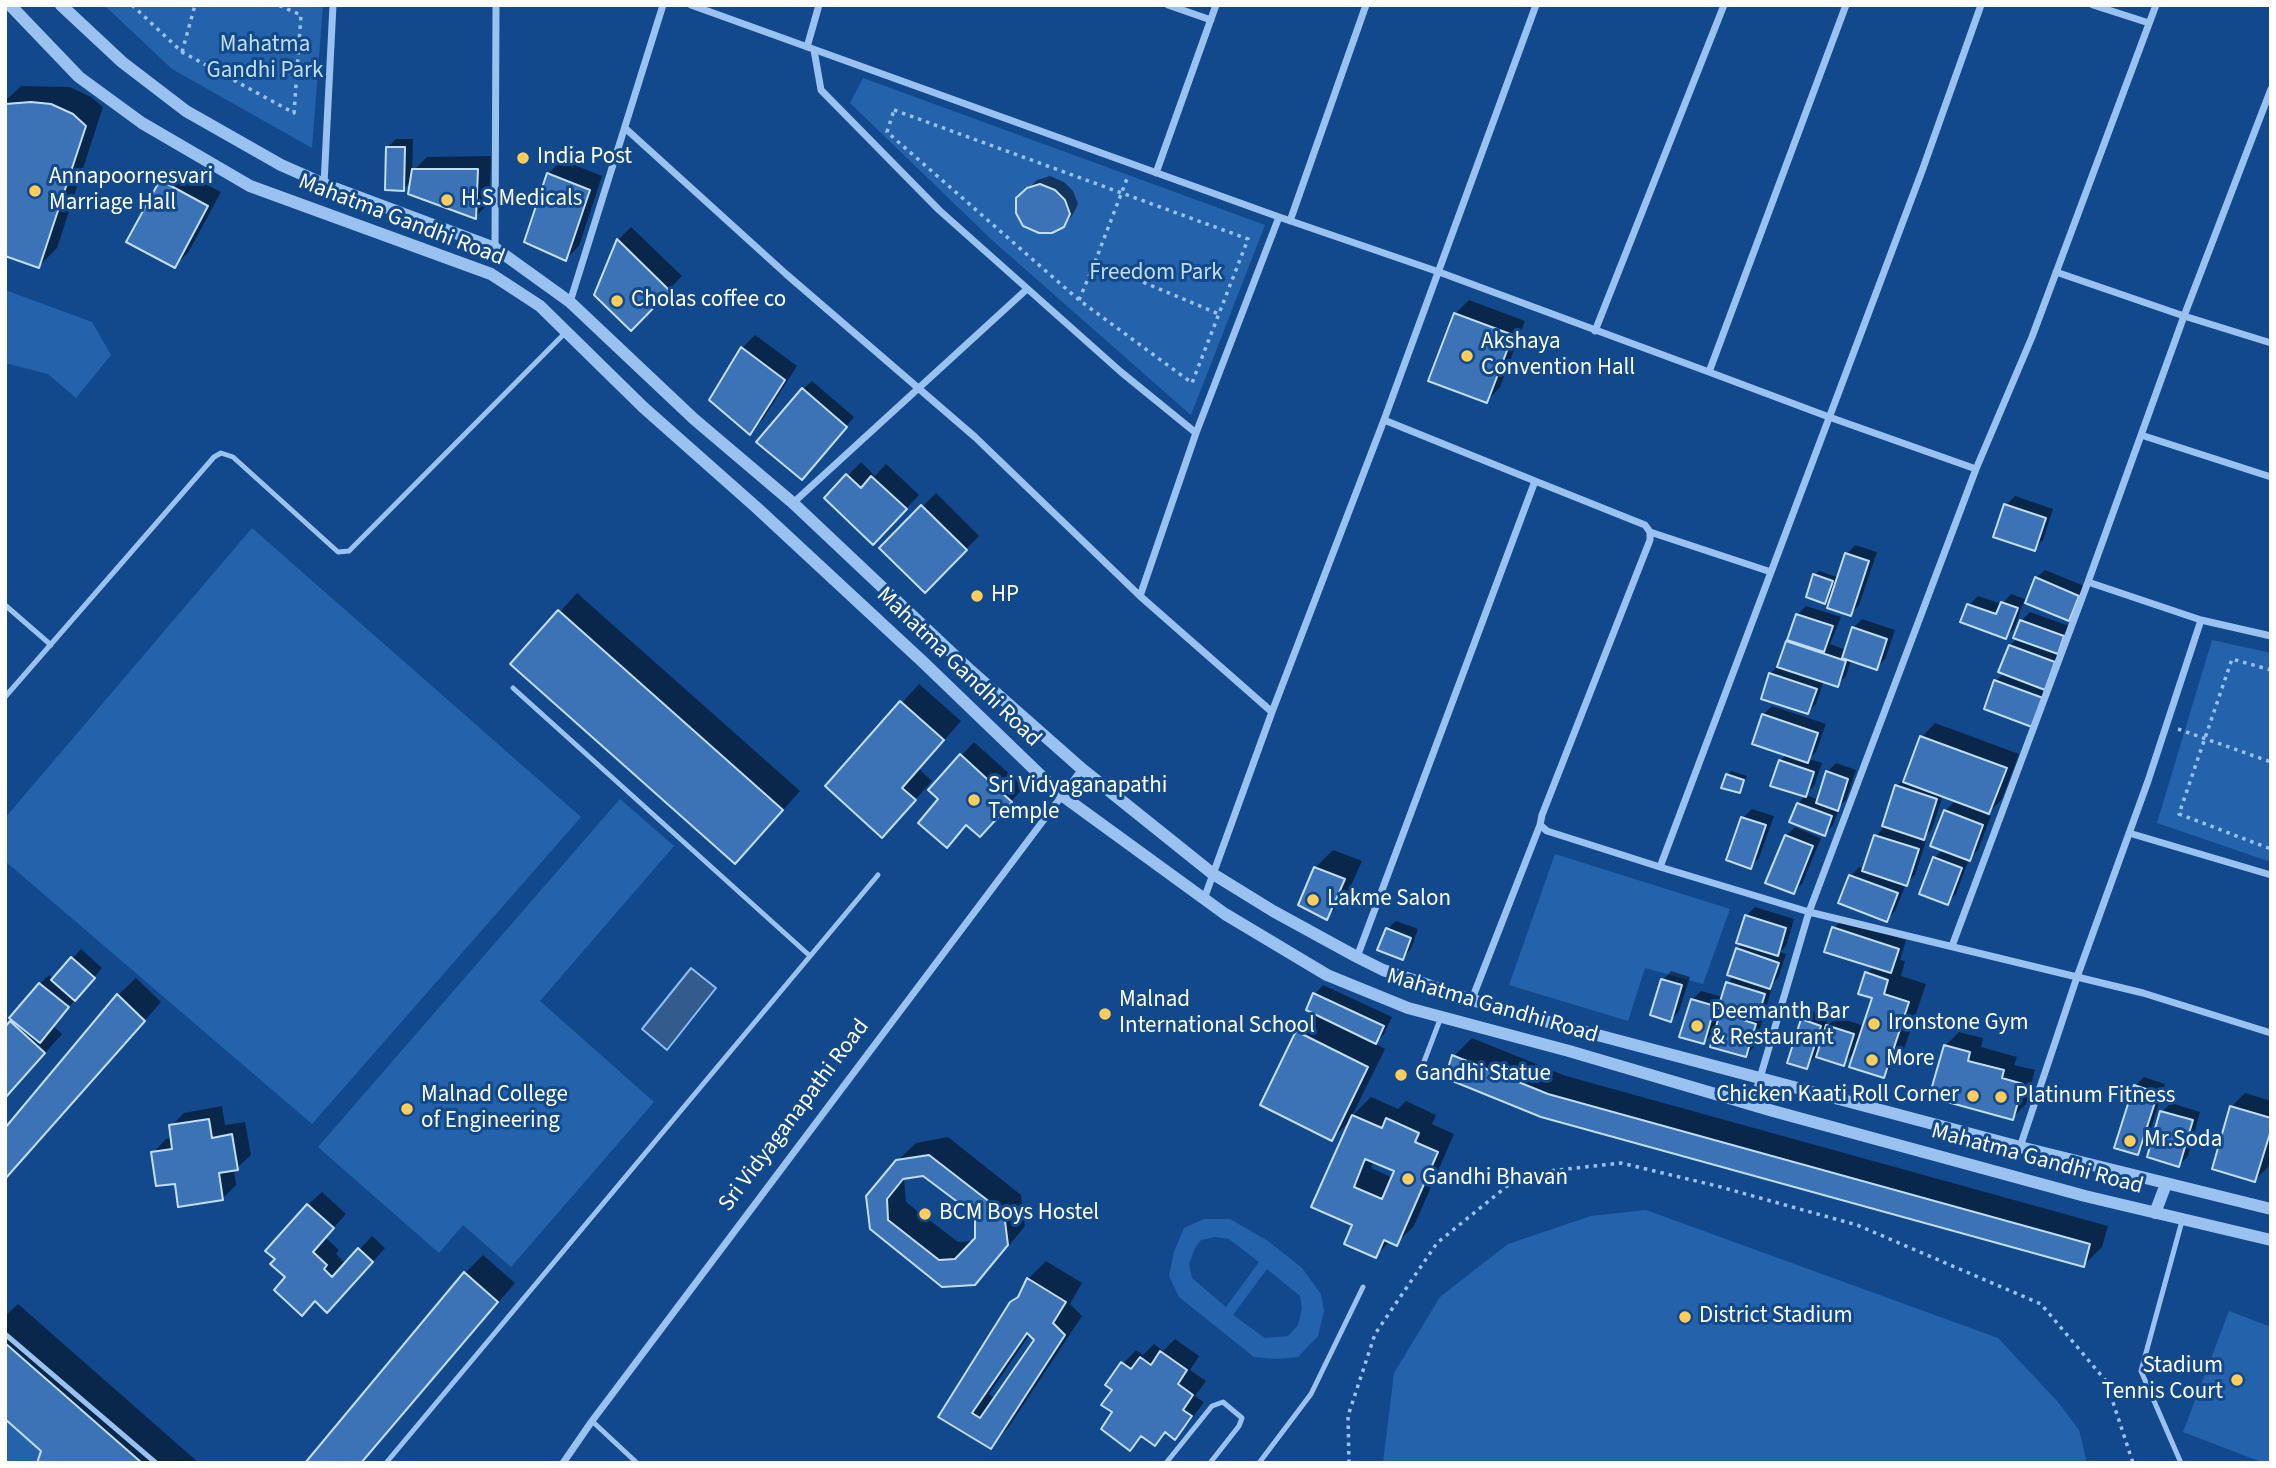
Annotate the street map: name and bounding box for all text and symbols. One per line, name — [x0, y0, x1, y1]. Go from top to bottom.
park label: Mahatma Gandhi Park — [207, 32, 323, 86]
place label: India Post — [537, 144, 632, 172]
marker: India Post — [515, 150, 531, 166]
place label: Annapoornesvari Marriage Hall — [49, 164, 213, 218]
street label: Mahatma Gandhi Road — [294, 169, 508, 273]
marker: Annapoornesvari Marriage Hall — [27, 183, 43, 199]
place label: H.S Medicals — [461, 186, 583, 214]
marker: H.S Medicals — [439, 192, 455, 208]
park label: Freedom Park — [1089, 260, 1223, 288]
place label: Cholas coffee co — [631, 287, 786, 315]
marker: Cholas coffee co — [609, 293, 625, 309]
place label: Akshaya Convention Hall — [1481, 329, 1635, 383]
marker: Akshaya Convention Hall — [1459, 348, 1475, 364]
street label: Mahatma Gandhi Road — [870, 582, 1046, 754]
place label: HP — [991, 582, 1019, 610]
marker: HP — [969, 588, 985, 604]
place label: Sri Vidyaganapathi Temple — [988, 773, 1167, 827]
marker: Sri Vidyaganapathi Temple — [966, 792, 982, 808]
place label: Lakme Salon — [1327, 886, 1451, 914]
marker: Lakme Salon — [1305, 892, 1321, 908]
street label: Mahatma Gandhi Road — [1383, 964, 1601, 1050]
place label: Malnad International School — [1119, 987, 1315, 1041]
place label: Deemanth Bar & Restaurant — [1711, 999, 1849, 1053]
marker: Malnad International School — [1097, 1006, 1113, 1022]
place label: Ironstone Gym — [1888, 1010, 2029, 1038]
street label: Sri Vidyaganapathi Road — [714, 1015, 876, 1217]
marker: Ironstone Gym — [1866, 1016, 1882, 1032]
marker: Deemanth Bar & Restaurant — [1689, 1018, 1705, 1034]
place label: More — [1886, 1046, 1934, 1074]
marker: More — [1864, 1052, 1880, 1068]
place label: Gandhi Statue — [1415, 1061, 1551, 1089]
marker: Gandhi Statue — [1393, 1067, 1409, 1083]
place label: Malnad College of Engineering — [421, 1082, 568, 1136]
place label: Chicken Kaati Roll Corner — [1716, 1082, 1959, 1110]
place label: Platinum Fitness — [2015, 1083, 2175, 1111]
marker: Chicken Kaati Roll Corner — [1965, 1088, 1981, 1104]
marker: Platinum Fitness — [1993, 1089, 2009, 1105]
marker: Malnad College of Engineering — [399, 1101, 415, 1117]
street label: Mahatma Gandhi Road — [1928, 1118, 2146, 1202]
place label: Mr.Soda — [2144, 1127, 2222, 1155]
marker: Mr.Soda — [2122, 1133, 2138, 1149]
place label: Gandhi Bhavan — [1422, 1165, 1568, 1193]
marker: Gandhi Bhavan — [1400, 1171, 1416, 1187]
place label: BCM Boys Hostel — [939, 1200, 1099, 1228]
marker: BCM Boys Hostel — [917, 1206, 933, 1222]
place label: District Stadium — [1699, 1303, 1853, 1331]
marker: District Stadium — [1677, 1309, 1693, 1325]
place label: Stadium Tennis Court — [2102, 1353, 2223, 1407]
marker: Stadium Tennis Court — [2229, 1372, 2245, 1388]

